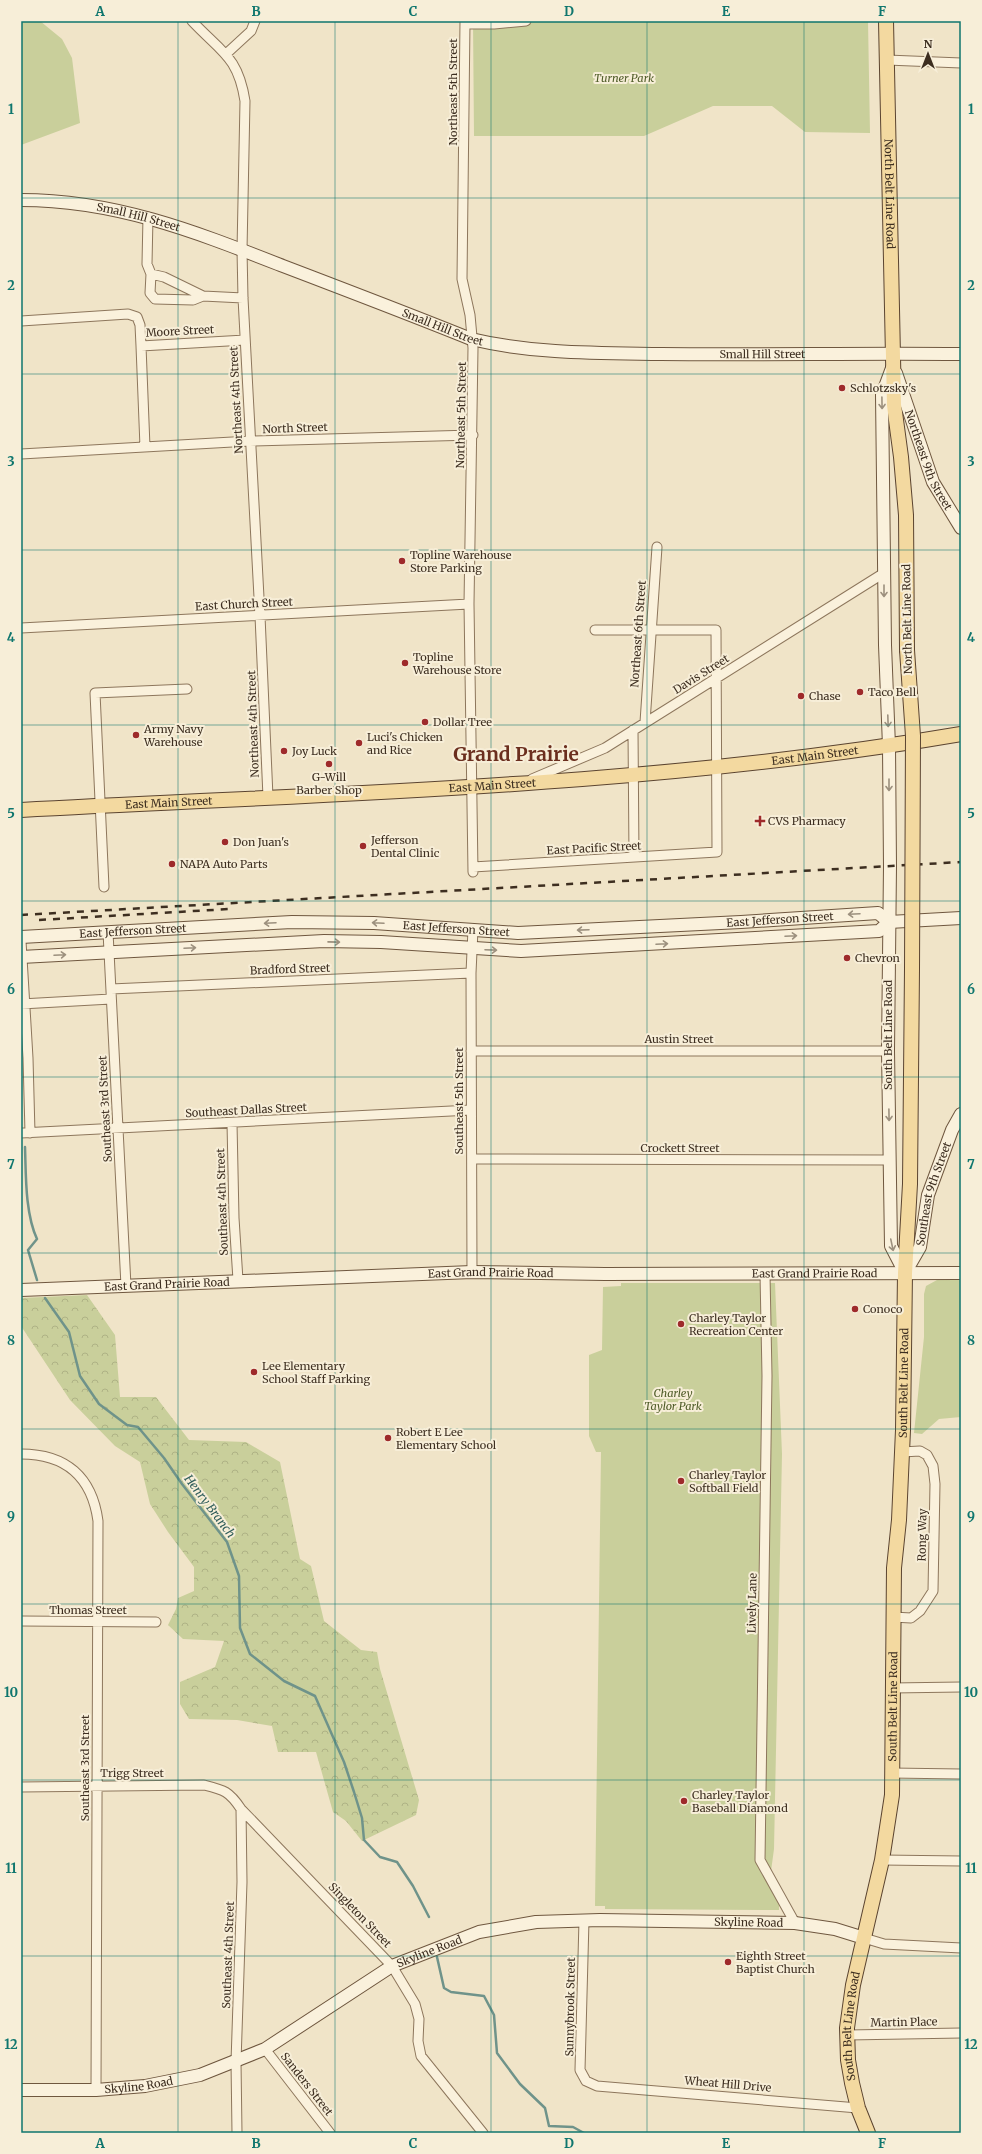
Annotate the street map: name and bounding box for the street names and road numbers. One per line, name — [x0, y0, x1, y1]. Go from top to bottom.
street label: Northeast 5th Street — [446, 38, 460, 145]
street label: North Belt Line Road — [881, 139, 898, 250]
street label: Small Hill Street — [95, 200, 183, 235]
street label: Small Hill Street — [400, 305, 485, 349]
street label: Moore Street — [145, 322, 215, 340]
street label: Northeast 4th Street — [226, 345, 246, 454]
street label: Small Hill Street — [719, 347, 806, 361]
street label: Northeast 5th Street — [453, 361, 469, 469]
street label: Northeast 9th Street — [902, 408, 956, 513]
street label: North Street — [262, 420, 329, 436]
street label: North Belt Line Road — [899, 564, 915, 674]
street label: Northeast 6th Street — [627, 579, 649, 688]
street label: East Church Street — [195, 594, 294, 614]
street label: Davis Street — [670, 651, 732, 697]
street label: Northeast 4th Street — [244, 669, 262, 778]
street label: East Main Street — [771, 743, 860, 768]
street label: East Main Street — [448, 776, 537, 795]
street label: East Main Street — [125, 793, 213, 812]
street label: East Pacific Street — [546, 838, 642, 857]
street label: East Jefferson Street — [726, 909, 835, 930]
street label: East Jefferson Street — [402, 918, 511, 939]
street label: East Jefferson Street — [79, 921, 187, 941]
street label: Bradford Street — [250, 961, 331, 977]
street label: South Belt Line Road — [881, 980, 895, 1090]
street label: Austin Street — [643, 1032, 714, 1046]
street label: Southeast 5th Street — [452, 1047, 466, 1154]
street label: Southeast 3rd Street — [95, 1055, 115, 1163]
street label: Southeast Dallas Street — [185, 1100, 308, 1120]
street label: Southeast 9th Street — [913, 1139, 954, 1247]
street label: Crockett Street — [640, 1141, 720, 1155]
street label: Southeast 4th Street — [213, 1147, 231, 1256]
street label: East Grand Prairie Road — [428, 1265, 554, 1281]
street label: East Grand Prairie Road — [752, 1266, 878, 1281]
street label: East Grand Prairie Road — [104, 1275, 230, 1294]
street label: South Belt Line Road — [896, 1327, 911, 1438]
street label: Rong Way — [915, 1508, 929, 1562]
street label: Lively Lane — [744, 1572, 760, 1633]
street label: Thomas Street — [49, 1603, 128, 1617]
street label: South Belt Line Road — [885, 1651, 900, 1762]
street label: Southeast 3rd Street — [78, 1714, 92, 1821]
street label: Trigg Street — [100, 1766, 164, 1780]
street label: Singleton Street — [326, 1880, 395, 1951]
street label: Southeast 4th Street — [219, 1900, 237, 2009]
street label: Skyline Road — [714, 1915, 784, 1930]
street label: Skyline Road — [395, 1932, 464, 1971]
street label: Sunnybrook Street — [562, 1957, 578, 2057]
street label: South Belt Line Road — [840, 1970, 863, 2082]
street label: Martin Place — [870, 2014, 938, 2030]
street label: Sanders Street — [278, 2049, 337, 2119]
street label: Wheat Hill Drive — [683, 2073, 772, 2095]
street label: Skyline Road — [104, 2074, 175, 2096]

